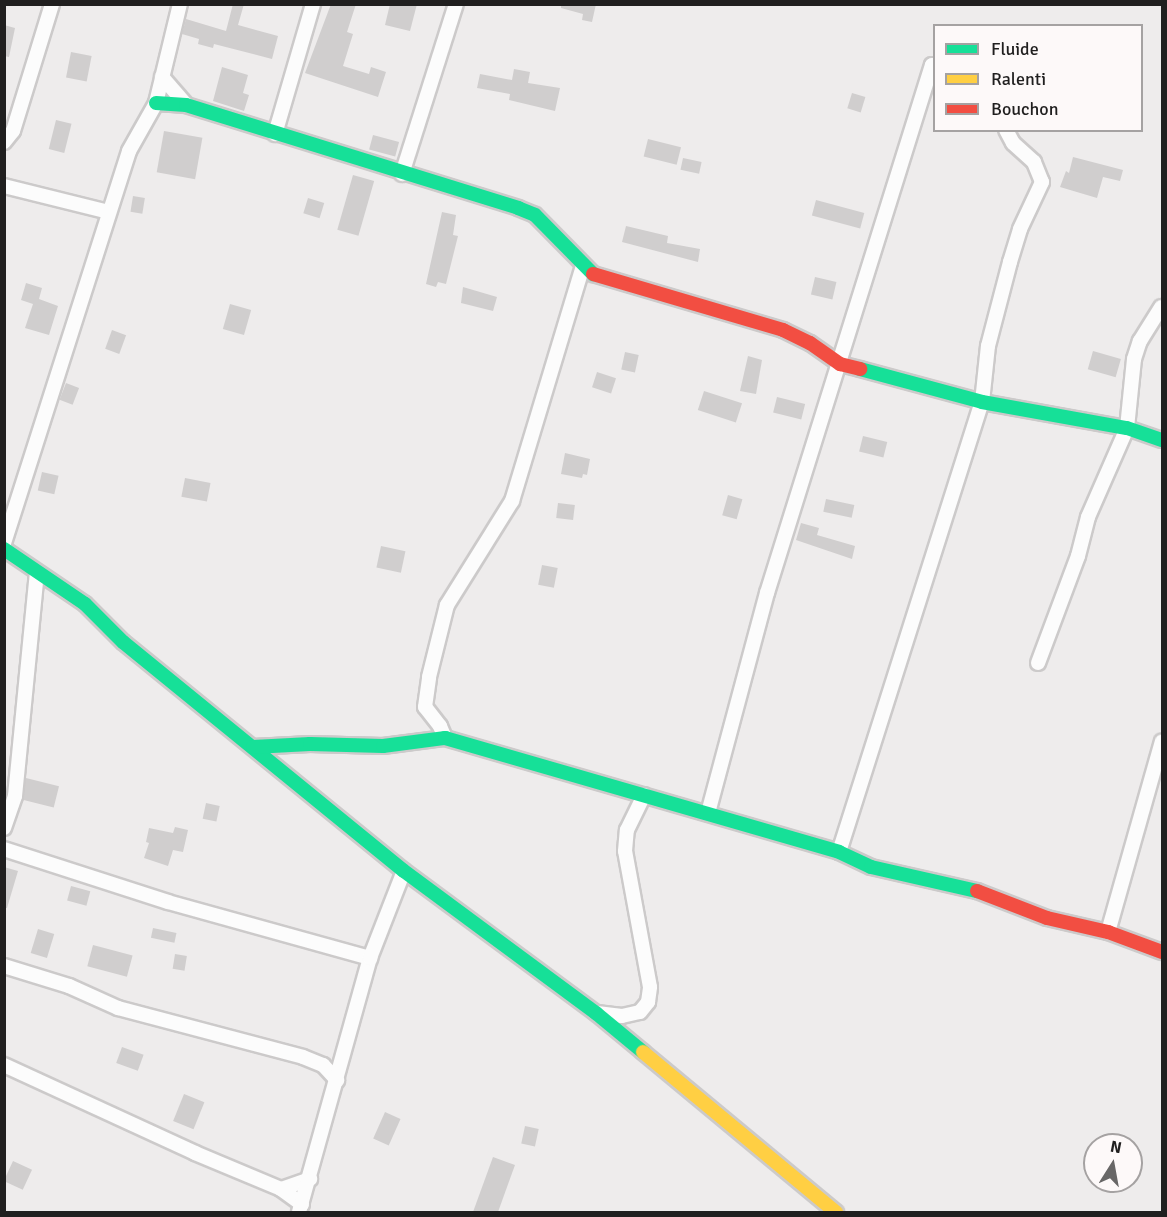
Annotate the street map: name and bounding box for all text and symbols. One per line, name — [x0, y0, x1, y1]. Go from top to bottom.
legend — [933, 24, 1143, 132]
text: Fluide — [991, 38, 1039, 60]
text: Ralenti — [991, 68, 1046, 90]
text: Bouchon — [991, 98, 1059, 120]
north arrow — [1083, 1133, 1143, 1193]
text: N — [1109, 1136, 1123, 1158]

